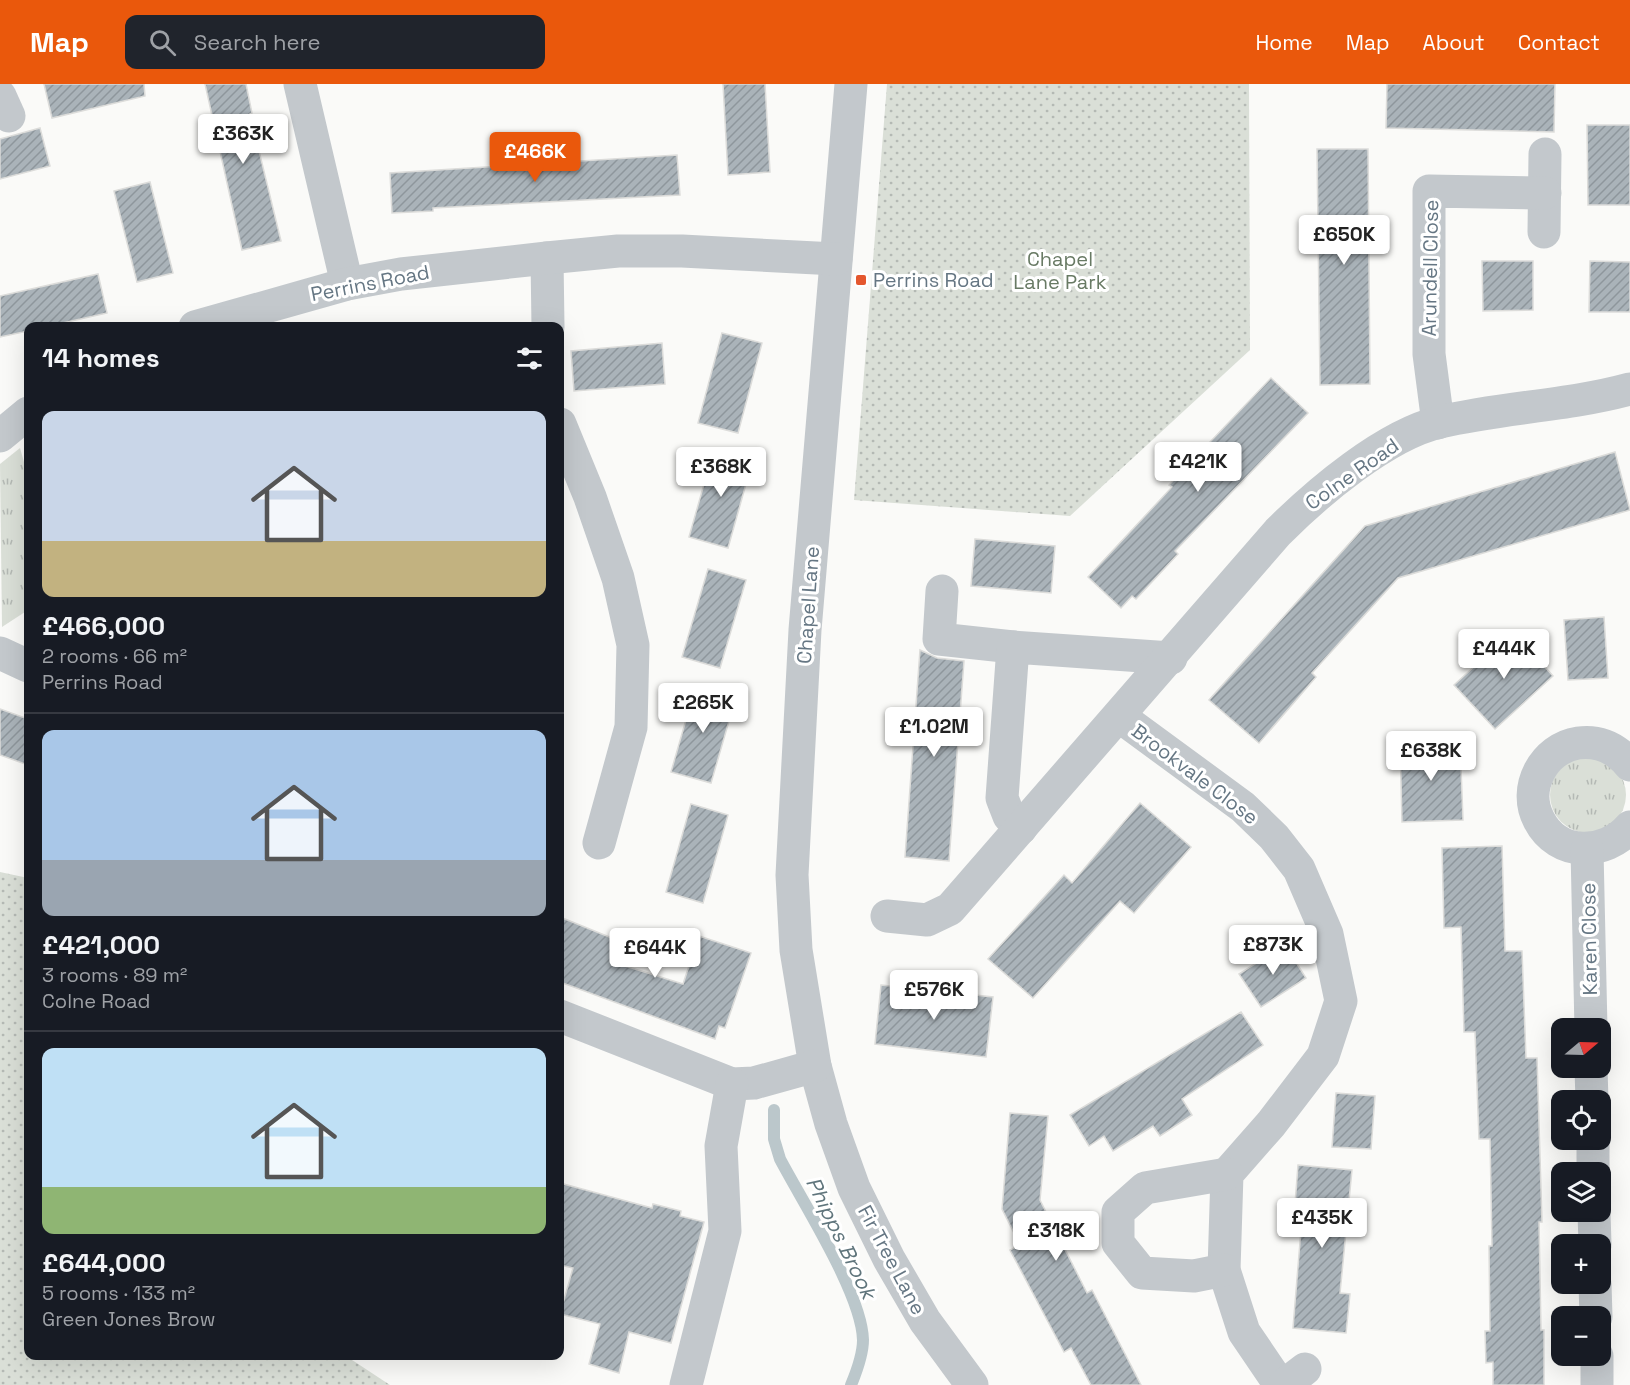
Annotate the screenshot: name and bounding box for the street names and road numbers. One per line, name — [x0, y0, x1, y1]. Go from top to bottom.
street label: Arundell Close — [1416, 199, 1444, 337]
street label: Perrins Road — [308, 259, 432, 307]
street label: Colne Road — [1300, 432, 1404, 516]
street label: Chapel Lane — [791, 545, 825, 665]
street label: Brookvale Close — [1126, 718, 1264, 830]
street label: Karen Close — [1575, 882, 1603, 996]
street label: Fir Tree Lane — [852, 1201, 932, 1319]

